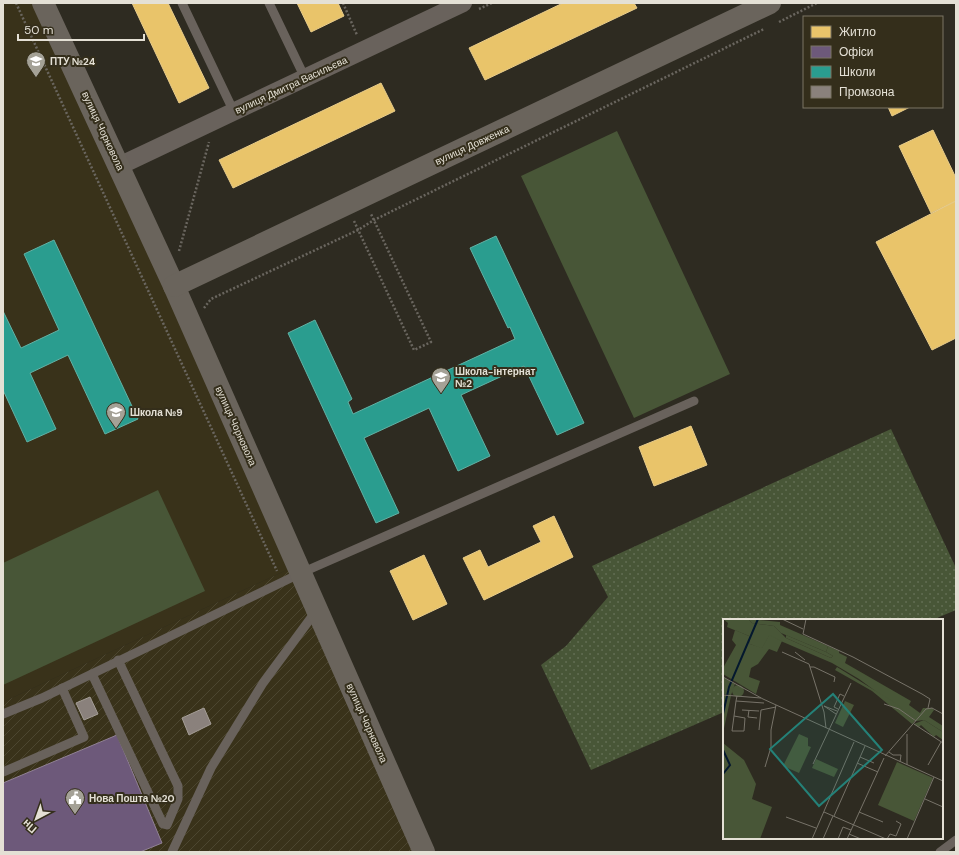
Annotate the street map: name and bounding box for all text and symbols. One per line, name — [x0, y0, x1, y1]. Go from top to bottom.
scale bar — [18, 16, 144, 42]
legend — [803, 16, 943, 108]
text: 50 m — [24, 22, 53, 38]
text: Житло — [839, 24, 876, 40]
text: Офіси — [839, 44, 874, 60]
school or university icon: ПТУ №24 — [25, 50, 47, 78]
street label: вулиця Дмитра Васильєва — [233, 53, 350, 117]
place label: ПТУ №24 — [50, 55, 96, 68]
text: Школи — [839, 64, 876, 80]
text: Промзона — [839, 84, 895, 100]
street label: вулиця Чорновола — [79, 89, 127, 173]
street label: вулиця Довженка — [433, 122, 512, 168]
place label: Школа-інтернат №2 — [455, 365, 535, 390]
school or university icon: Школа-інтернат №2 — [430, 366, 452, 394]
street label: вулиця Чорновола — [213, 384, 260, 468]
school or university icon: Школа №9 — [105, 401, 127, 429]
place label: Школа №9 — [130, 406, 183, 419]
inset map — [723, 619, 943, 839]
street label: вулиця Чорновола — [344, 681, 391, 765]
public building icon: Нова Пошта №20 — [64, 787, 86, 815]
place label: Нова Пошта №20 — [89, 792, 175, 805]
north arrow — [16, 799, 56, 839]
text: Пн — [19, 816, 40, 837]

